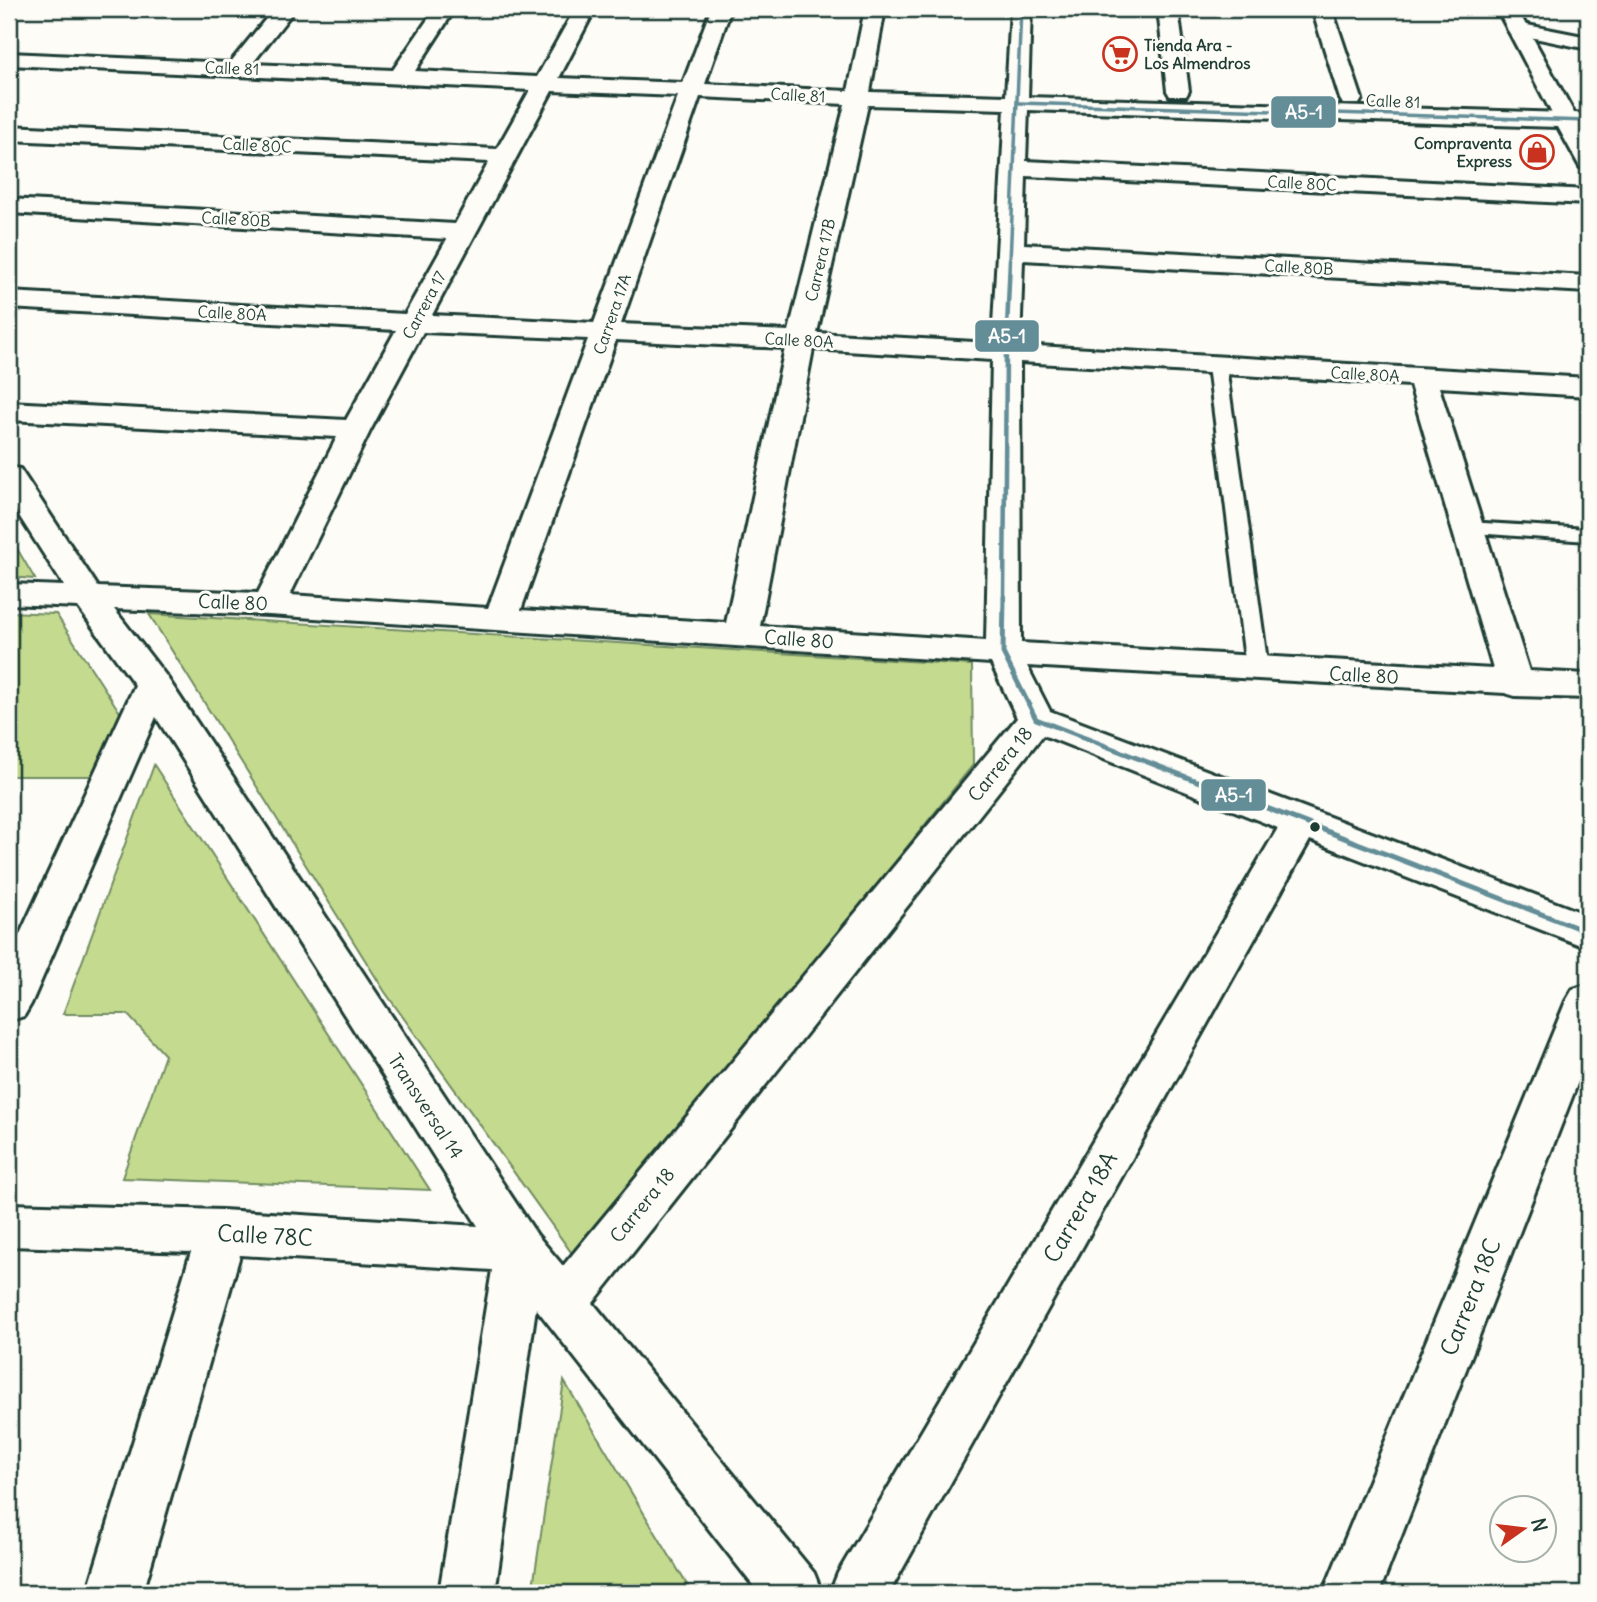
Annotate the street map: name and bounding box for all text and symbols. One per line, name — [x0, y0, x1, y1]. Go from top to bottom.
supermarket icon: Tienda Ara - Los Almendros — [1101, 35, 1139, 73]
place label: Tienda Ara - Los Almendros — [1144, 35, 1250, 73]
street label: Calle 81 — [204, 57, 260, 79]
street label: Calle 81 — [770, 84, 826, 106]
street label: Calle 81 — [1365, 90, 1421, 112]
line badge: A5-1 — [1270, 95, 1337, 129]
text: A5-1 — [1285, 100, 1323, 124]
street label: Calle 80C — [222, 133, 292, 157]
place label: Compraventa Express — [1414, 133, 1512, 172]
shop icon: Compraventa Express — [1518, 133, 1556, 171]
street label: Calle 80C — [1267, 171, 1337, 195]
street label: Calle 80B — [201, 207, 271, 231]
street label: Carrera 17B — [801, 216, 839, 304]
street label: Calle 80B — [1264, 255, 1334, 279]
street label: Carrera 17 — [398, 267, 450, 342]
street label: Carrera 17A — [589, 271, 635, 357]
street label: Calle 80A — [197, 301, 267, 325]
line badge: A5-1 — [974, 319, 1040, 353]
text: A5-1 — [988, 324, 1026, 348]
street label: Calle 80A — [764, 328, 834, 352]
street label: Calle 80A — [1330, 362, 1400, 386]
street label: Calle 80 — [198, 589, 268, 615]
street label: Calle 80 — [763, 625, 835, 653]
street label: Calle 80 — [1328, 661, 1400, 689]
street label: Carrera 18 — [962, 722, 1038, 806]
line badge: A5-1 — [1200, 778, 1267, 812]
text: A5-1 — [1215, 783, 1253, 807]
unlabelled marker — [1308, 820, 1322, 834]
street label: Transversal 14 — [383, 1049, 469, 1163]
street label: Carrera 18A — [1037, 1146, 1123, 1268]
street label: Carrera 18 — [604, 1163, 680, 1247]
street label: Calle 78C — [216, 1218, 314, 1252]
street label: Carrera 18C — [1433, 1234, 1507, 1360]
north arrow — [1488, 1494, 1558, 1564]
text: N — [1526, 1516, 1553, 1534]

